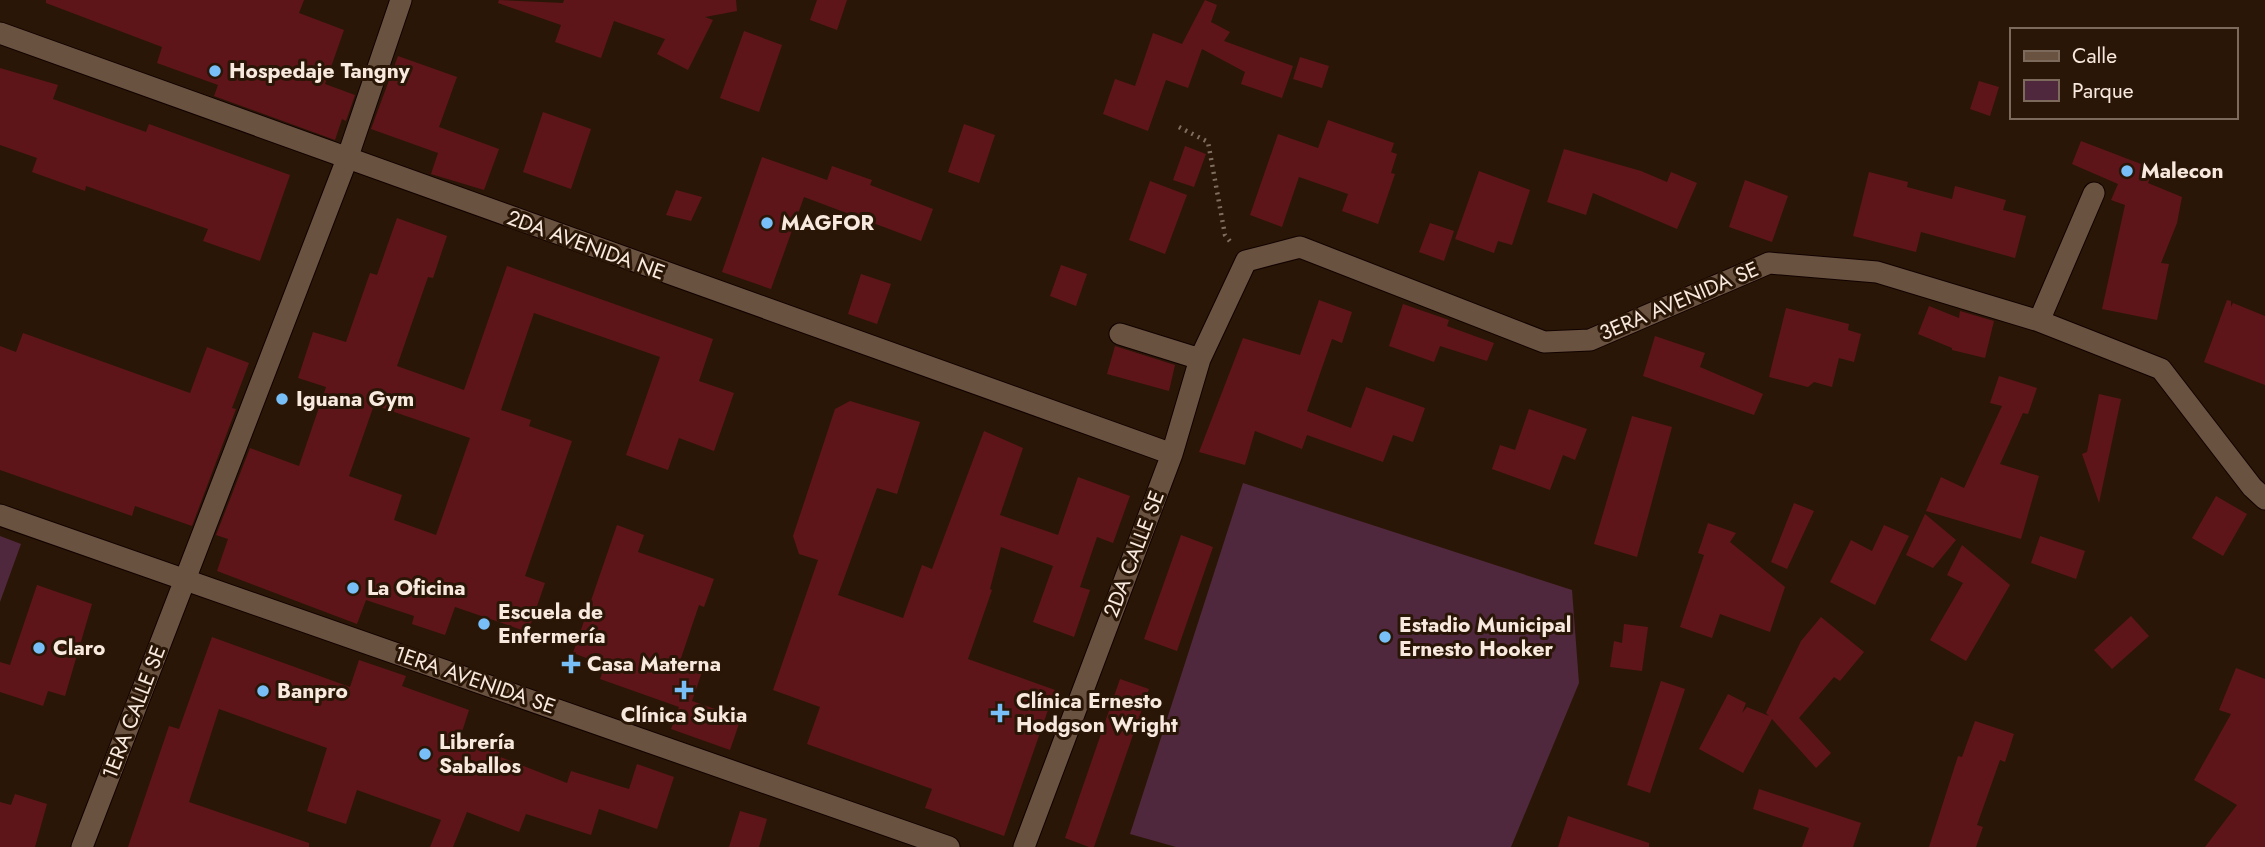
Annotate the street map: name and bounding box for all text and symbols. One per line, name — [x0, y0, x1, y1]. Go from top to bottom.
legend — [2010, 28, 2237, 119]
text: Calle — [2072, 41, 2117, 71]
place label: Hospedaje Tangny — [229, 56, 411, 86]
marker: Hospedaje Tangny — [207, 63, 223, 79]
text: Parque — [2072, 76, 2134, 106]
place label: Malecon — [2141, 156, 2224, 186]
marker: Malecon — [2119, 163, 2135, 179]
street label: 2DA AVENIDA NE — [503, 203, 669, 287]
place label: MAGFOR — [781, 208, 874, 238]
marker: MAGFOR — [759, 215, 775, 231]
street label: 3ERA AVENIDA SE — [1595, 254, 1763, 348]
place label: Iguana Gym — [296, 384, 414, 414]
marker: Iguana Gym — [274, 391, 290, 407]
street label: 2DA CALLE SE — [1096, 486, 1172, 622]
place label: La Oficina — [367, 573, 466, 603]
marker: La Oficina — [345, 580, 361, 596]
place label: Escuela de Enfermería — [498, 597, 606, 651]
place label: Estadio Municipal Ernesto Hooker — [1399, 610, 1571, 664]
marker: Escuela de Enfermería — [476, 616, 492, 632]
marker: Estadio Municipal Ernesto Hooker — [1377, 629, 1393, 645]
place label: Claro — [53, 633, 105, 663]
street label: 1ERA AVENIDA SE — [391, 638, 559, 722]
marker: Claro — [31, 640, 47, 656]
street label: 1ERA CALLE SE — [95, 641, 173, 783]
place label: Casa Materna — [587, 649, 721, 679]
marker: Casa Materna — [561, 654, 581, 674]
place label: Banpro — [277, 676, 348, 706]
marker: Clínica Sukia — [674, 680, 694, 700]
marker: Banpro — [255, 683, 271, 699]
place label: Clínica Ernesto Hodgson Wright — [1016, 686, 1178, 740]
place label: Clínica Sukia — [621, 700, 747, 730]
marker: Clínica Ernesto Hodgson Wright — [990, 703, 1010, 723]
place label: Librería Saballos — [439, 727, 521, 781]
marker: Librería Saballos — [417, 746, 433, 762]

